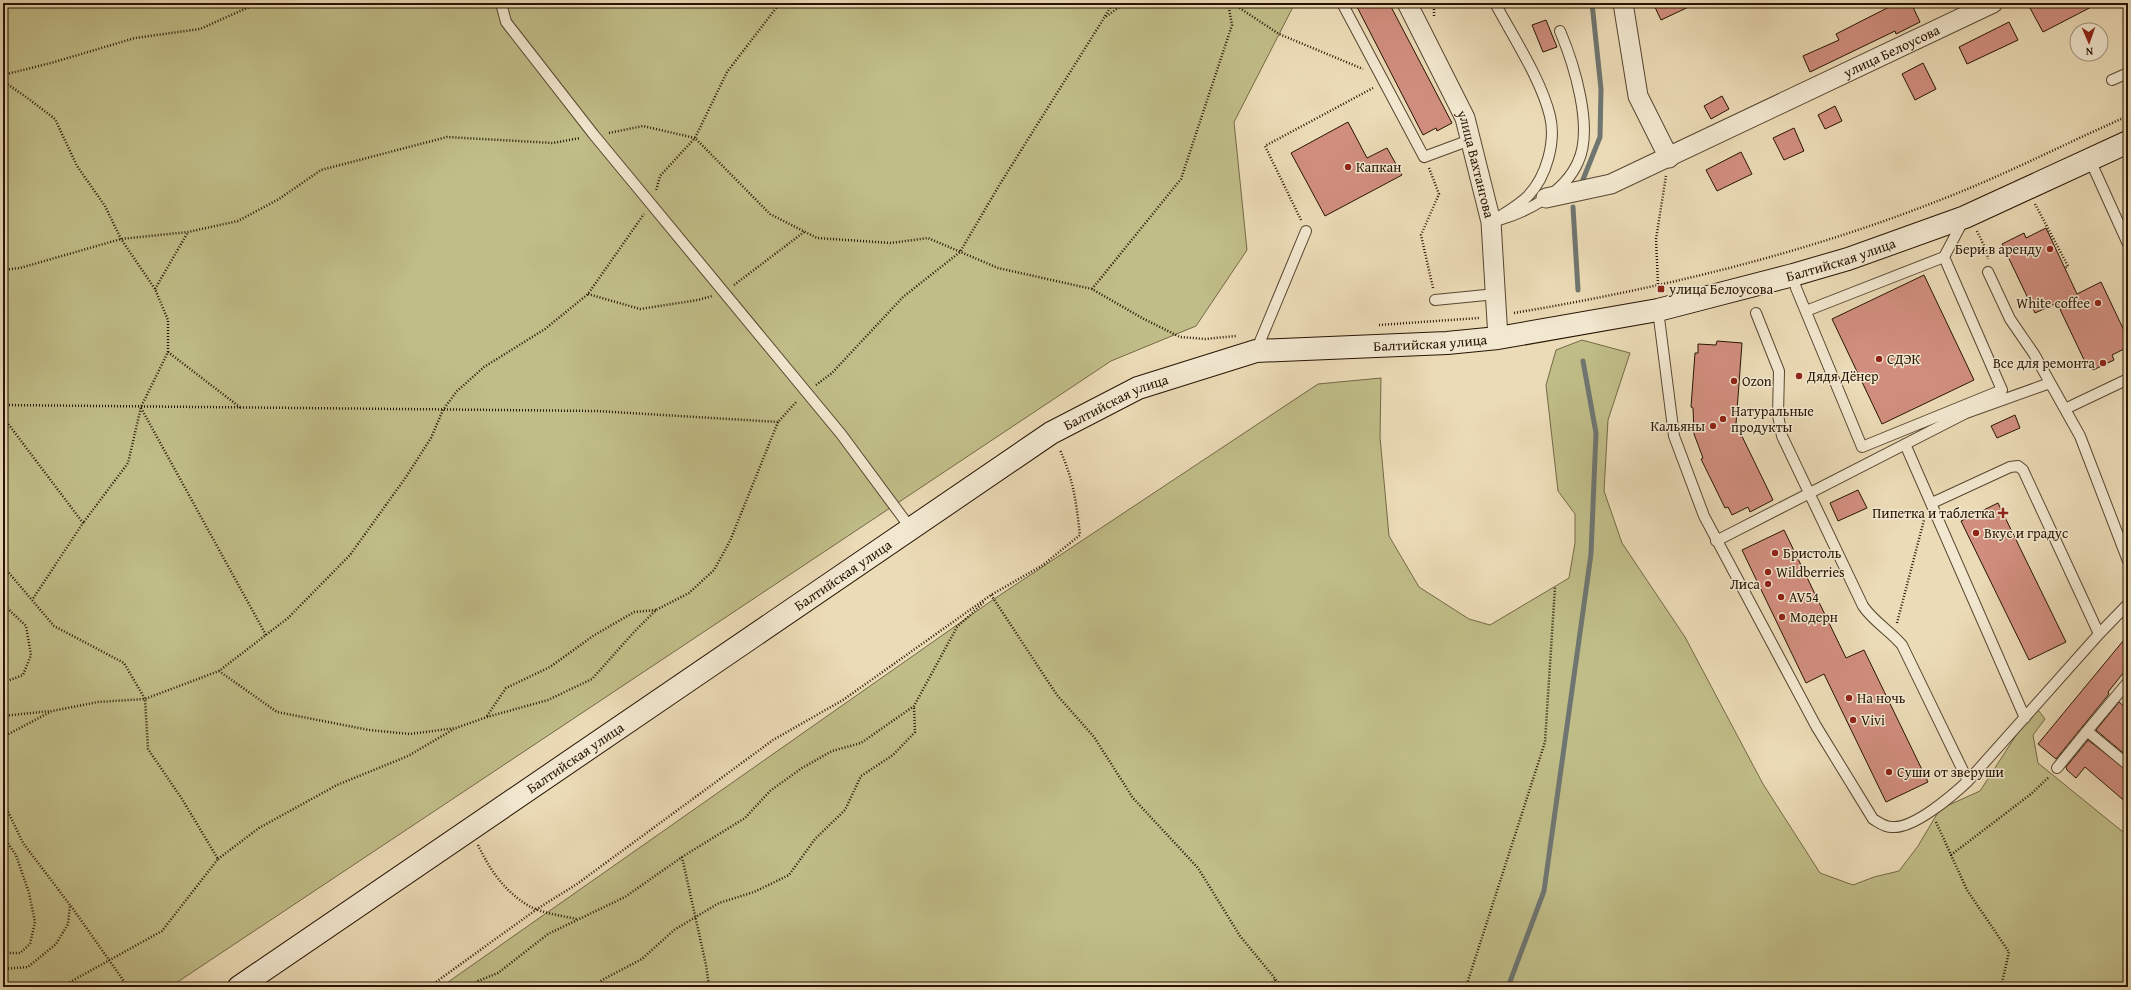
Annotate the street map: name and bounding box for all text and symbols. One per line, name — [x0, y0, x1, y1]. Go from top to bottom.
street label: улица Белоусова — [1839, 20, 1943, 83]
north arrow — [2069, 22, 2109, 62]
text: N — [2085, 44, 2093, 60]
street label: улица Вахтангова — [1452, 105, 1500, 220]
place label: Капкан — [1356, 157, 1401, 177]
marker: Капкан — [1343, 162, 1353, 172]
street label: Балтийская улица — [1784, 233, 1899, 286]
place label: Бери в аренду — [1955, 239, 2042, 259]
marker: Бери в аренду — [2045, 244, 2055, 254]
place label: улица Белоусова — [1668, 279, 1774, 299]
marker: улица Белоусова — [1656, 284, 1666, 294]
place label: White coffee — [2016, 293, 2090, 313]
marker: White coffee — [2093, 298, 2103, 308]
street label: Балтийская улица — [1373, 329, 1488, 356]
place label: СДЭК — [1887, 349, 1921, 369]
place label: Все для ремонта — [1993, 353, 2095, 373]
marker: СДЭК — [1874, 354, 1884, 364]
marker: Все для ремонта — [2098, 358, 2108, 368]
place label: Дядя Дёнер — [1806, 366, 1879, 386]
street label: Балтийская улица — [1060, 369, 1171, 435]
place label: Ozon — [1742, 371, 1772, 391]
marker: Дядя Дёнер — [1794, 371, 1804, 381]
marker: Ozon — [1729, 376, 1739, 386]
place label: Натуральные продукты — [1731, 401, 1814, 437]
marker: Натуральные продукты — [1718, 414, 1728, 424]
place label: Кальяны — [1650, 416, 1705, 436]
marker: Кальяны — [1708, 421, 1718, 431]
place label: Пипетка и таблетка — [1872, 503, 1995, 523]
marker: Пипетка и таблетка — [1998, 508, 2008, 518]
place label: Вкус и градус — [1984, 523, 2068, 543]
marker: Вкус и градус — [1971, 528, 1981, 538]
street label: Балтийская улица — [790, 534, 896, 615]
place label: Бристоль — [1783, 543, 1842, 563]
marker: Бристоль — [1770, 548, 1780, 558]
place label: Wildberries — [1776, 562, 1845, 582]
marker: Wildberries — [1763, 567, 1773, 577]
place label: Лиса — [1730, 574, 1760, 594]
marker: Лиса — [1763, 579, 1773, 589]
place label: AV54 — [1789, 587, 1819, 607]
marker: AV54 — [1776, 592, 1786, 602]
place label: Модерн — [1790, 607, 1838, 627]
marker: Модерн — [1777, 612, 1787, 622]
place label: На ночь — [1857, 688, 1906, 708]
marker: На ночь — [1844, 693, 1854, 703]
place label: Vivi — [1861, 710, 1885, 730]
marker: Vivi — [1848, 715, 1858, 725]
street label: Балтийская улица — [522, 717, 628, 798]
place label: Суши от зверуши — [1897, 762, 2004, 782]
marker: Суши от зверуши — [1884, 767, 1894, 777]

